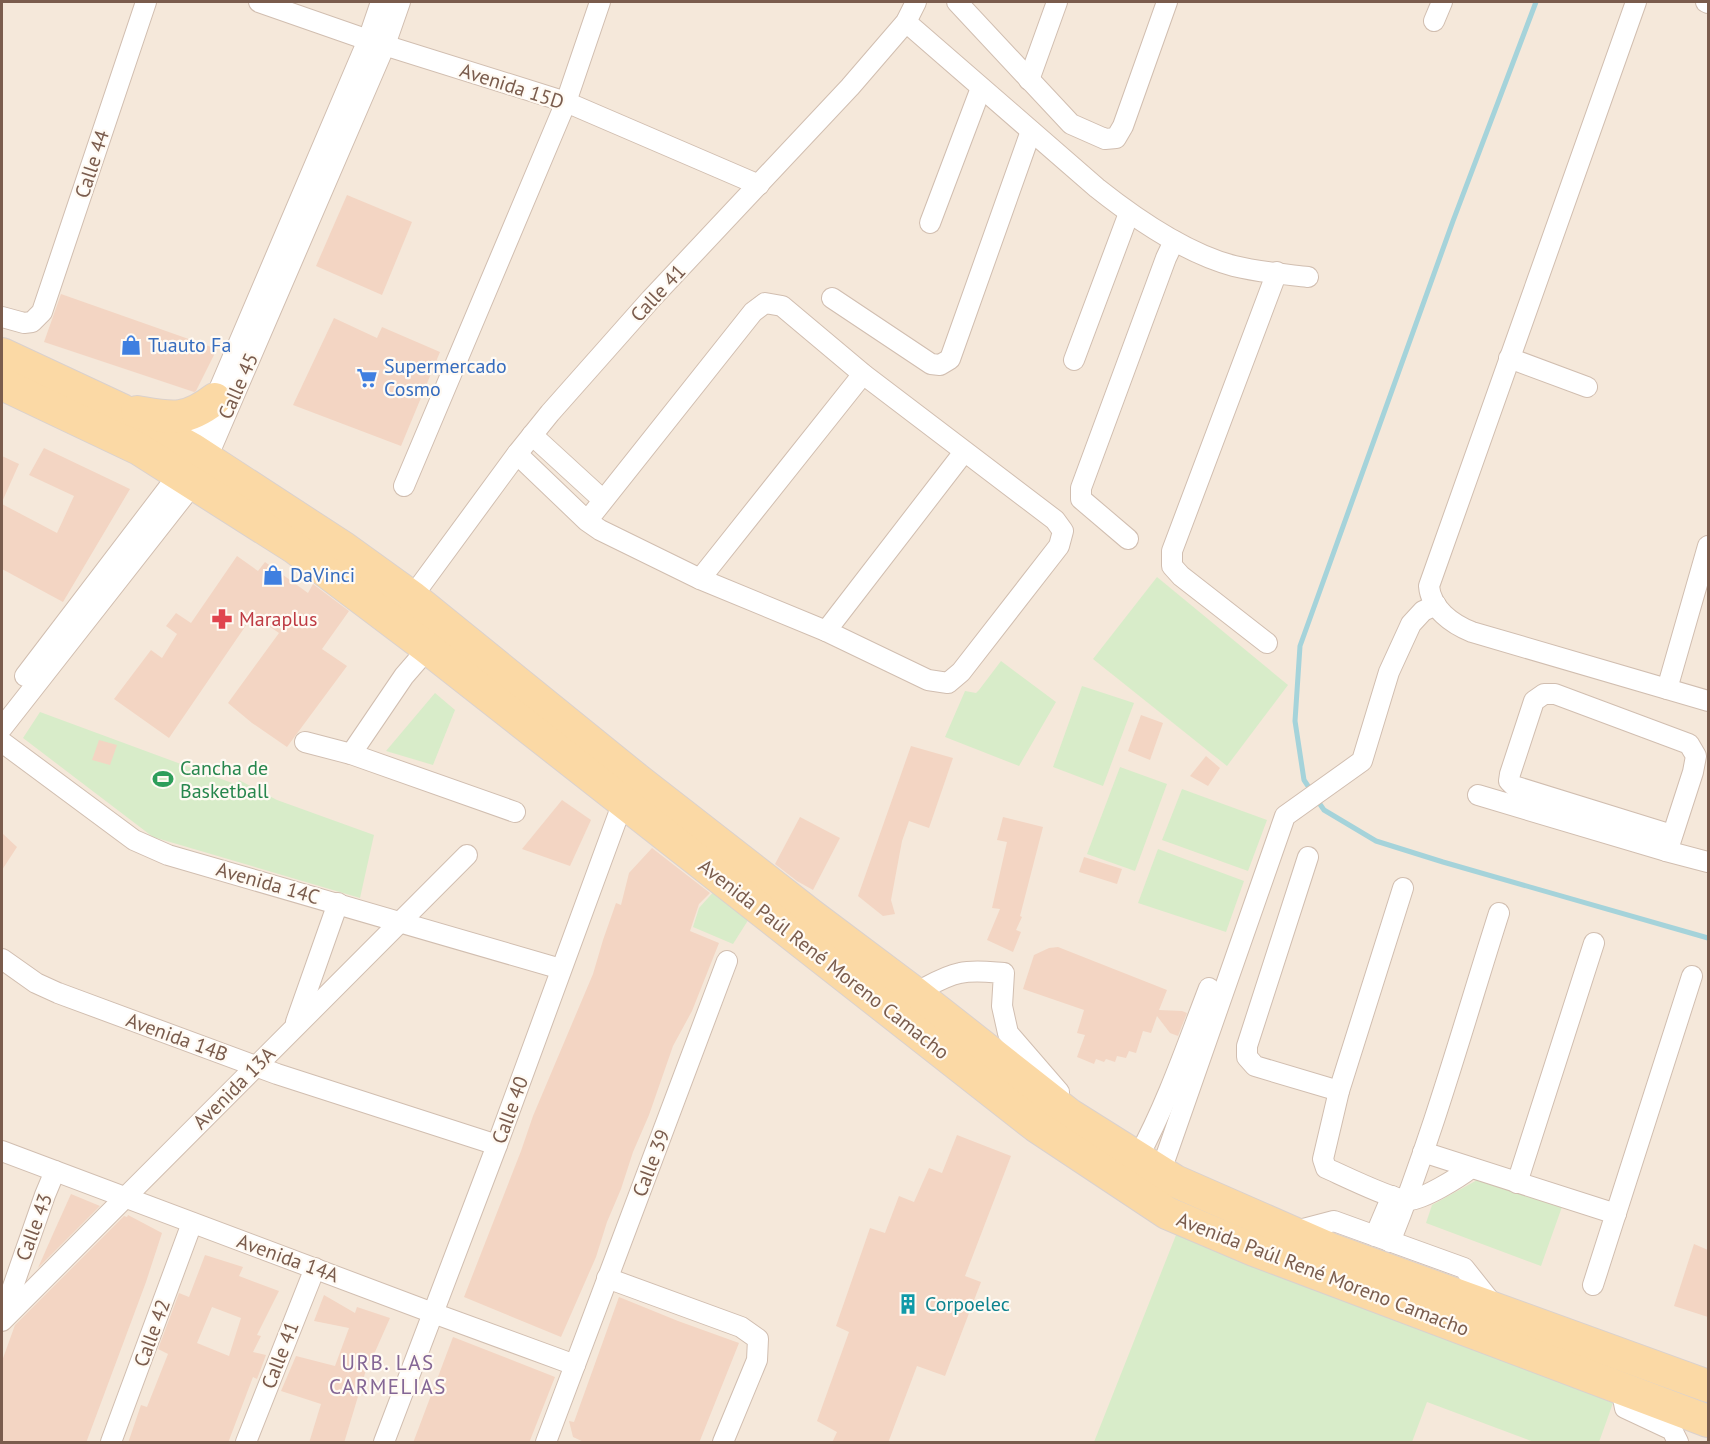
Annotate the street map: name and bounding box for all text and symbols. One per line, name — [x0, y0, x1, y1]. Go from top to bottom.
street label: Avenida 15D — [457, 57, 567, 115]
street label: Calle 44 — [69, 127, 115, 201]
street label: Calle 41 — [625, 259, 691, 327]
place label: Tuauto Fa — [148, 332, 231, 358]
shop icon: Tuauto Fa — [119, 333, 143, 357]
street label: Calle 45 — [212, 349, 264, 423]
place label: Supermercado Cosmo — [384, 353, 507, 402]
supermarket icon: Supermercado Cosmo — [355, 366, 379, 390]
place label: DaVinci — [290, 562, 355, 588]
shop icon: DaVinci — [261, 563, 285, 587]
place label: Maraplus — [239, 606, 317, 632]
pharmacy icon: Maraplus — [210, 607, 234, 631]
place label: Cancha de Basketball — [180, 755, 269, 804]
sports icon: Cancha de Basketball — [151, 767, 175, 791]
street label: Avenida Paúl René Moreno Camacho — [693, 853, 955, 1065]
street label: Avenida 14C — [213, 856, 323, 910]
street label: Avenida 14B — [123, 1007, 231, 1067]
street label: Avenida 13A — [187, 1041, 281, 1135]
street label: Calle 40 — [486, 1073, 534, 1147]
street label: Calle 39 — [626, 1126, 676, 1200]
street label: Calle 43 — [10, 1190, 58, 1264]
street label: Avenida Paúl René Moreno Camacho — [1173, 1206, 1473, 1342]
street label: Avenida 14A — [234, 1228, 343, 1289]
place label: Corpoelec — [925, 1291, 1010, 1317]
building icon: Corpoelec — [896, 1292, 920, 1316]
street label: Calle 42 — [128, 1296, 176, 1370]
street label: Calle 41 — [255, 1318, 305, 1392]
district label: URB. LAS CARMELIAS — [329, 1349, 447, 1400]

